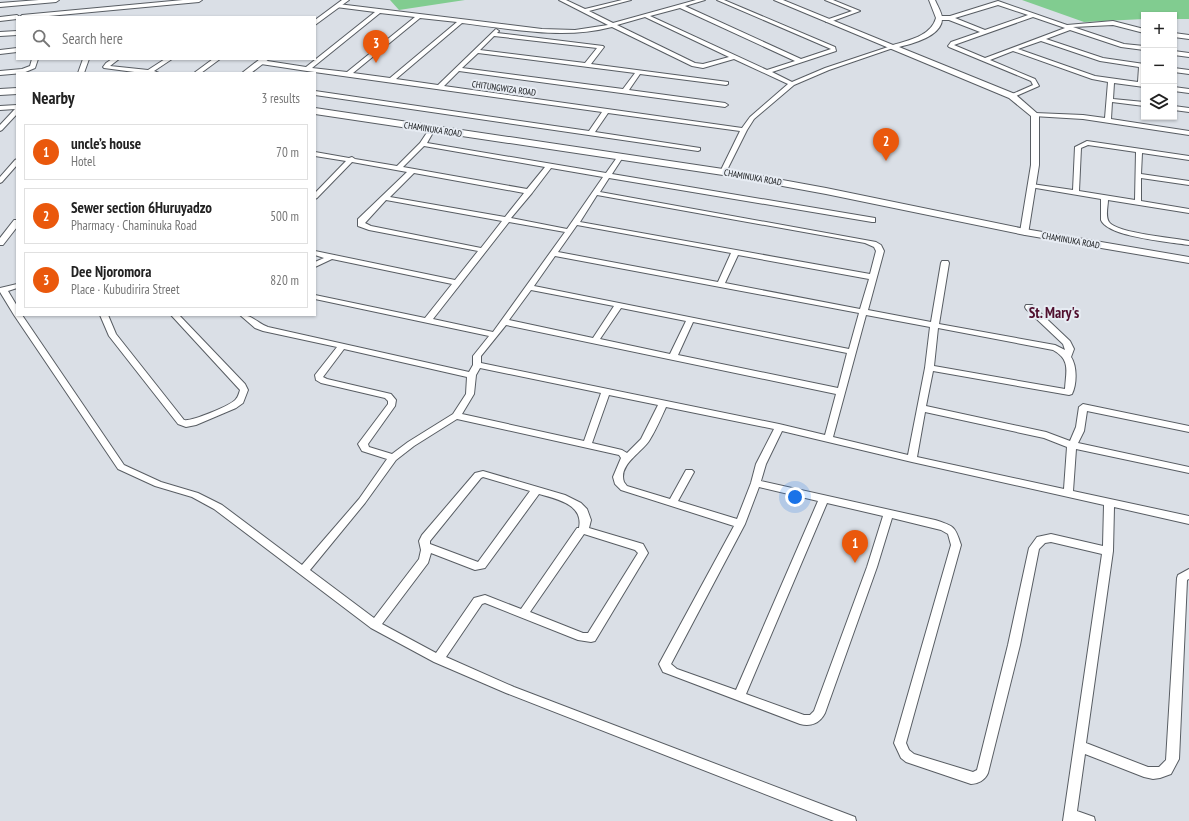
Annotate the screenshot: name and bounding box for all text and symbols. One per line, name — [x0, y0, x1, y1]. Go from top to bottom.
map controls — [1141, 12, 1177, 120]
button: + — [1141, 12, 1177, 48]
search box — [16, 16, 316, 60]
icon: search — [30, 27, 52, 49]
text: Search here — [62, 29, 123, 48]
pin: 3 — [363, 30, 389, 63]
button: − — [1141, 48, 1177, 84]
street label: CHITUNGWIZA ROAD — [471, 78, 537, 98]
button: layers — [1141, 84, 1177, 120]
text: Nearby — [32, 87, 75, 109]
text: 3 results — [261, 90, 300, 107]
street label: CHAMINUKA ROAD — [403, 119, 463, 139]
pin: 2 — [873, 128, 899, 161]
text: uncle’s house — [71, 134, 141, 153]
text: 1 — [43, 144, 49, 161]
text: 70 m — [276, 144, 299, 161]
text: Hotel — [71, 153, 95, 170]
street label: CHAMINUKA ROAD — [723, 167, 783, 188]
text: Sewer section 6Huruyadzo — [71, 198, 212, 217]
text: 2 — [43, 208, 49, 225]
text: 500 m — [270, 208, 299, 225]
text: Pharmacy · Chaminuka Road — [71, 217, 197, 234]
street label: CHAMINUKA ROAD — [1041, 230, 1101, 251]
text: Dee Njoromora — [71, 262, 151, 281]
text: 3 — [43, 272, 49, 289]
text: 820 m — [270, 272, 299, 289]
text: Place · Kubudirira Street — [71, 281, 179, 298]
district label: St. Mary's — [1029, 303, 1079, 322]
your location — [785, 487, 805, 507]
pin: 1 — [842, 530, 868, 563]

